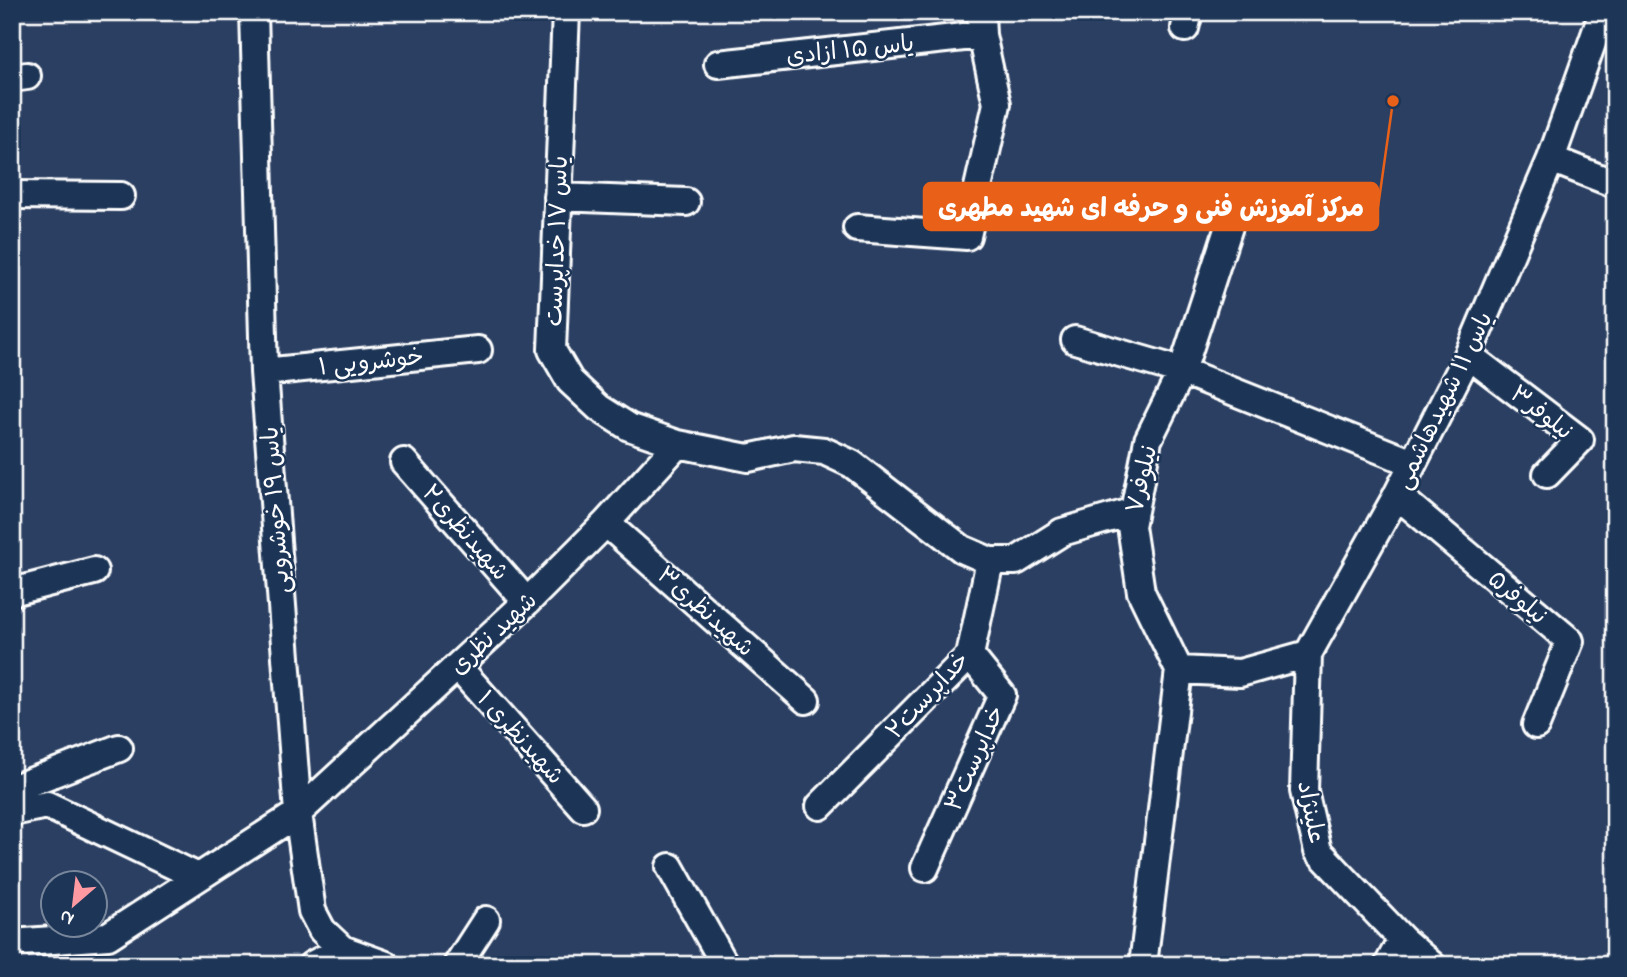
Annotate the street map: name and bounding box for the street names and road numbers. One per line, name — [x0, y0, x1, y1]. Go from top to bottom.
street label: یاس ۱۵ ازادی — [784, 27, 916, 76]
street label: یاس ۱۷ خداپرست — [538, 155, 579, 327]
street label: یاس ۱۱ شهیدهاشمی — [1387, 306, 1503, 496]
street label: خوشرویی ۱ — [317, 341, 426, 386]
street label: نیلوفر۳ — [1501, 378, 1579, 450]
street label: یاس ۱۹ خوشرویی — [254, 425, 301, 595]
street label: نیلوفر۷ — [1119, 442, 1168, 517]
street label: شهیدنظری۲ — [412, 478, 516, 590]
street label: شهیدنظری۳ — [648, 559, 761, 666]
street label: نیلوفر۵ — [1479, 563, 1554, 634]
street label: شهید نظری — [443, 585, 546, 685]
street label: خداپرست۲ — [879, 645, 979, 749]
street label: شهیدنظری ۱ — [467, 684, 571, 794]
street label: خداپرست۳ — [937, 701, 1015, 818]
street label: علینژاد — [1286, 778, 1333, 847]

